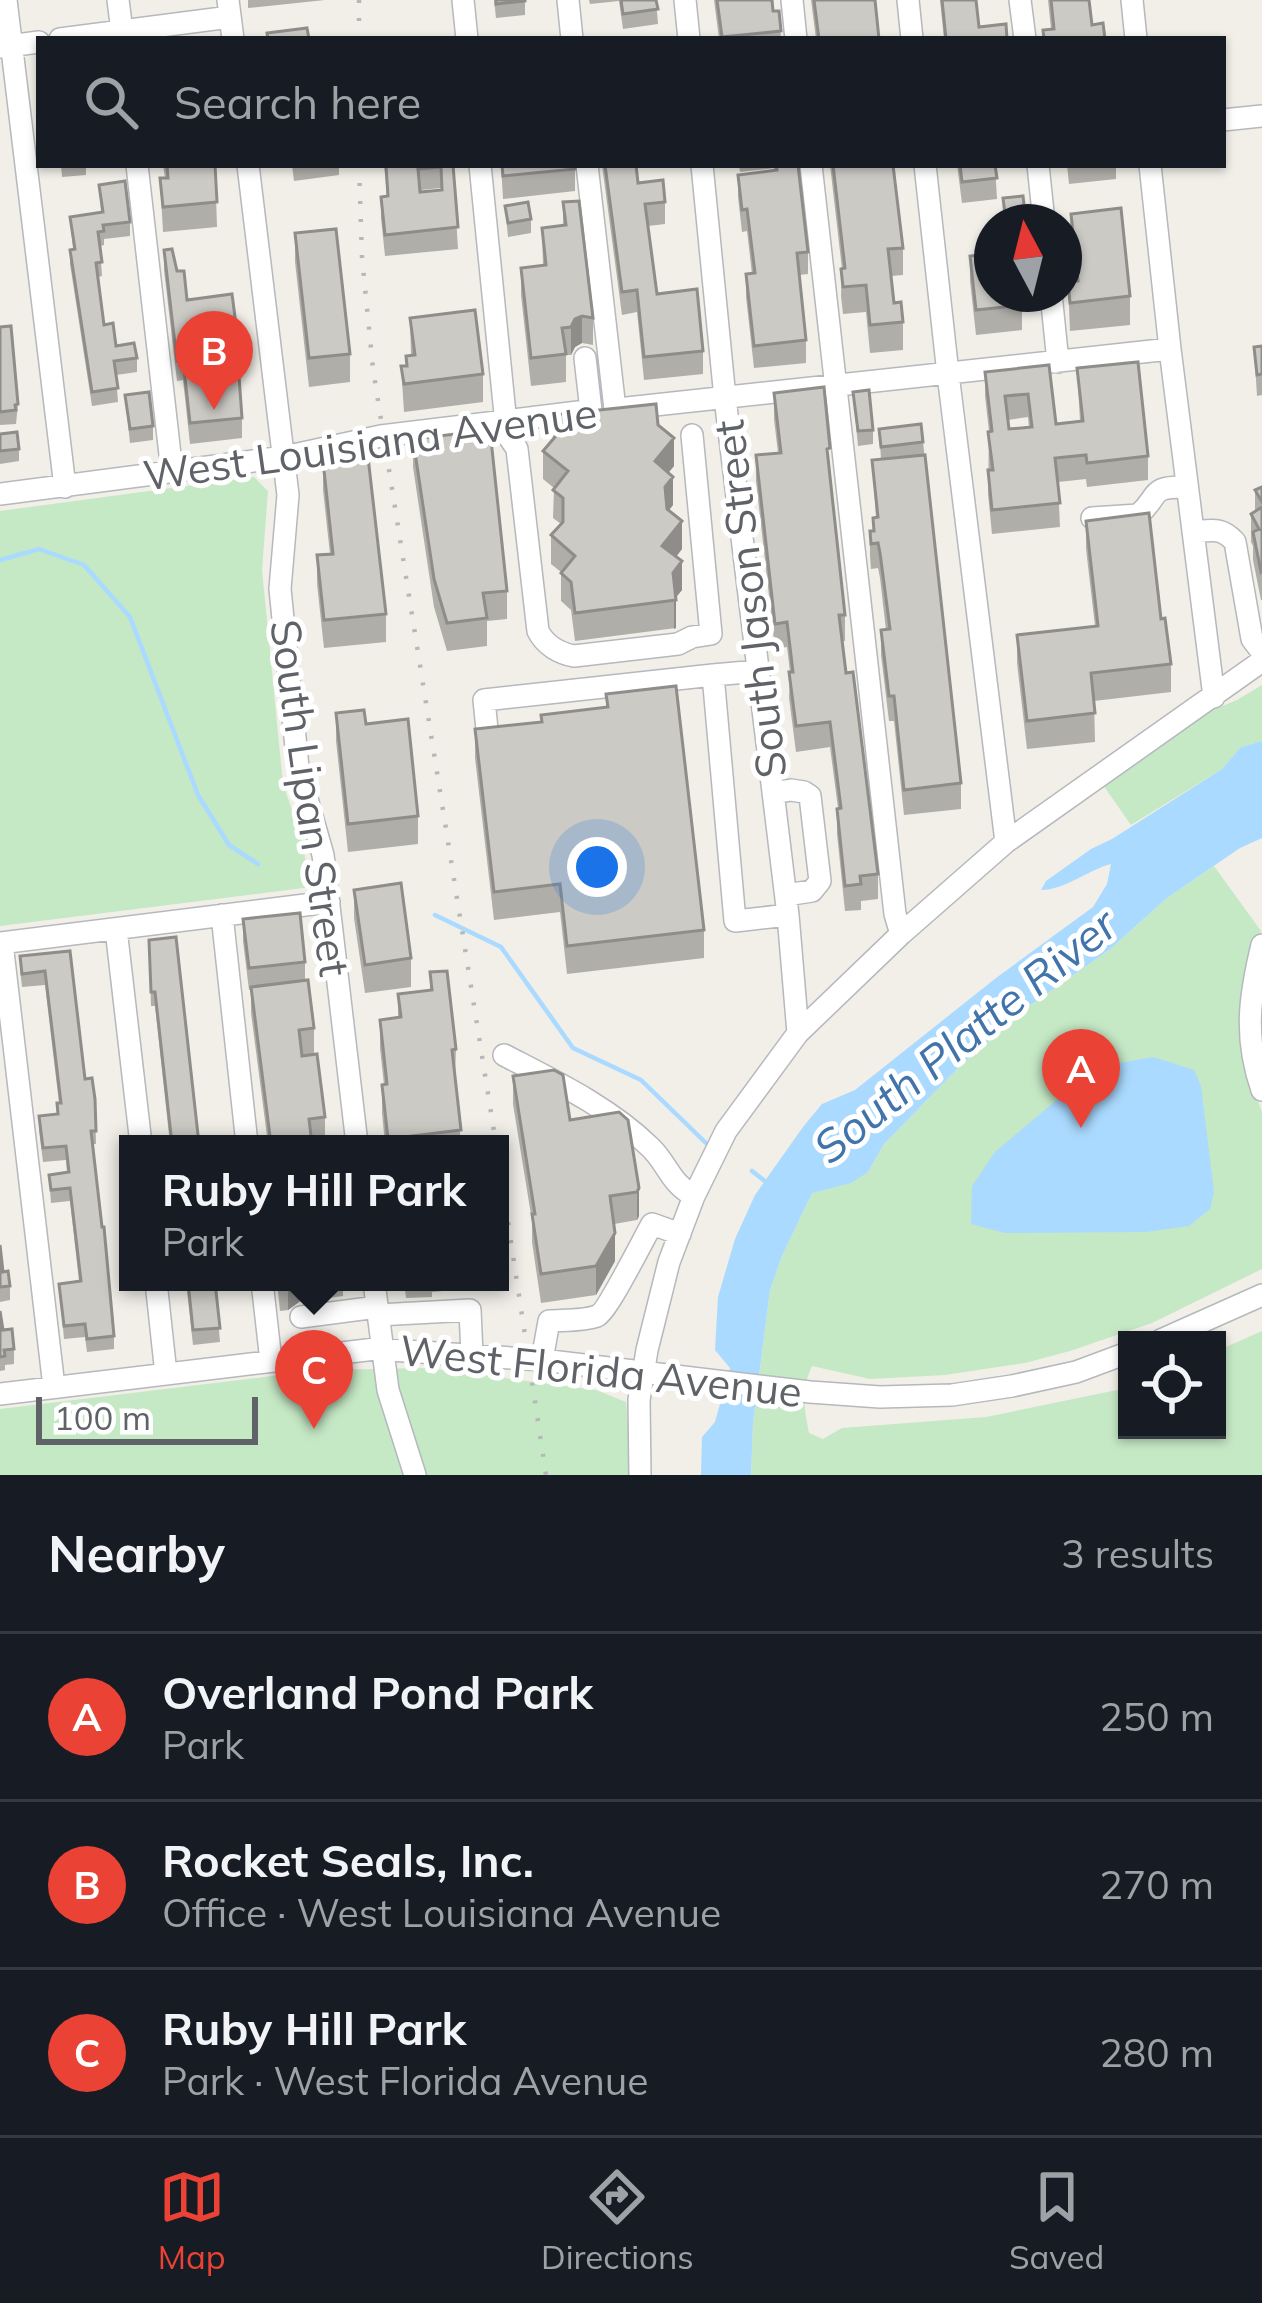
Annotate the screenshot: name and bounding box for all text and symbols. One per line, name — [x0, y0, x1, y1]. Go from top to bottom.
search box — [36, 36, 1226, 168]
icon: search — [78, 69, 144, 135]
text: Search here — [174, 74, 421, 130]
north arrow — [974, 204, 1082, 312]
pin: B — [175, 311, 253, 410]
street label: West Louisiana Avenue — [140, 385, 600, 502]
street label: South Jason Street — [701, 417, 798, 781]
street label: South Lipan Street — [259, 616, 362, 980]
your location — [567, 837, 627, 897]
water label: South Platte River — [802, 895, 1128, 1175]
pin: A — [1042, 1029, 1120, 1128]
popup — [119, 1135, 509, 1291]
text: Ruby Hill Park — [162, 1161, 466, 1217]
text: Park — [162, 1217, 244, 1266]
street label: West Florida Avenue — [397, 1323, 805, 1418]
pin: C — [275, 1330, 353, 1429]
map controls — [1118, 1331, 1226, 1439]
button: locate — [1118, 1331, 1226, 1439]
scale bar — [36, 1391, 258, 1444]
text: 100 m — [54, 1397, 151, 1438]
text: Nearby — [48, 1521, 225, 1585]
text: 3 results — [1061, 1529, 1214, 1578]
text: Overland Pond Park — [162, 1664, 593, 1720]
text: A — [72, 1692, 102, 1741]
text: 250 m — [1099, 1692, 1214, 1741]
text: Park — [162, 1720, 244, 1769]
text: Rocket Seals, Inc. — [162, 1832, 534, 1888]
text: B — [74, 1860, 100, 1909]
text: 270 m — [1099, 1860, 1214, 1909]
text: Office · West Louisiana Avenue — [162, 1888, 721, 1937]
text: Ruby Hill Park — [162, 2000, 466, 2056]
text: C — [74, 2028, 100, 2077]
text: 280 m — [1099, 2028, 1214, 2077]
text: Park · West Florida Avenue — [162, 2056, 648, 2105]
tab: Map — [158, 2164, 226, 2277]
tab: Directions — [541, 2164, 694, 2277]
tab: Saved — [1009, 2164, 1104, 2277]

